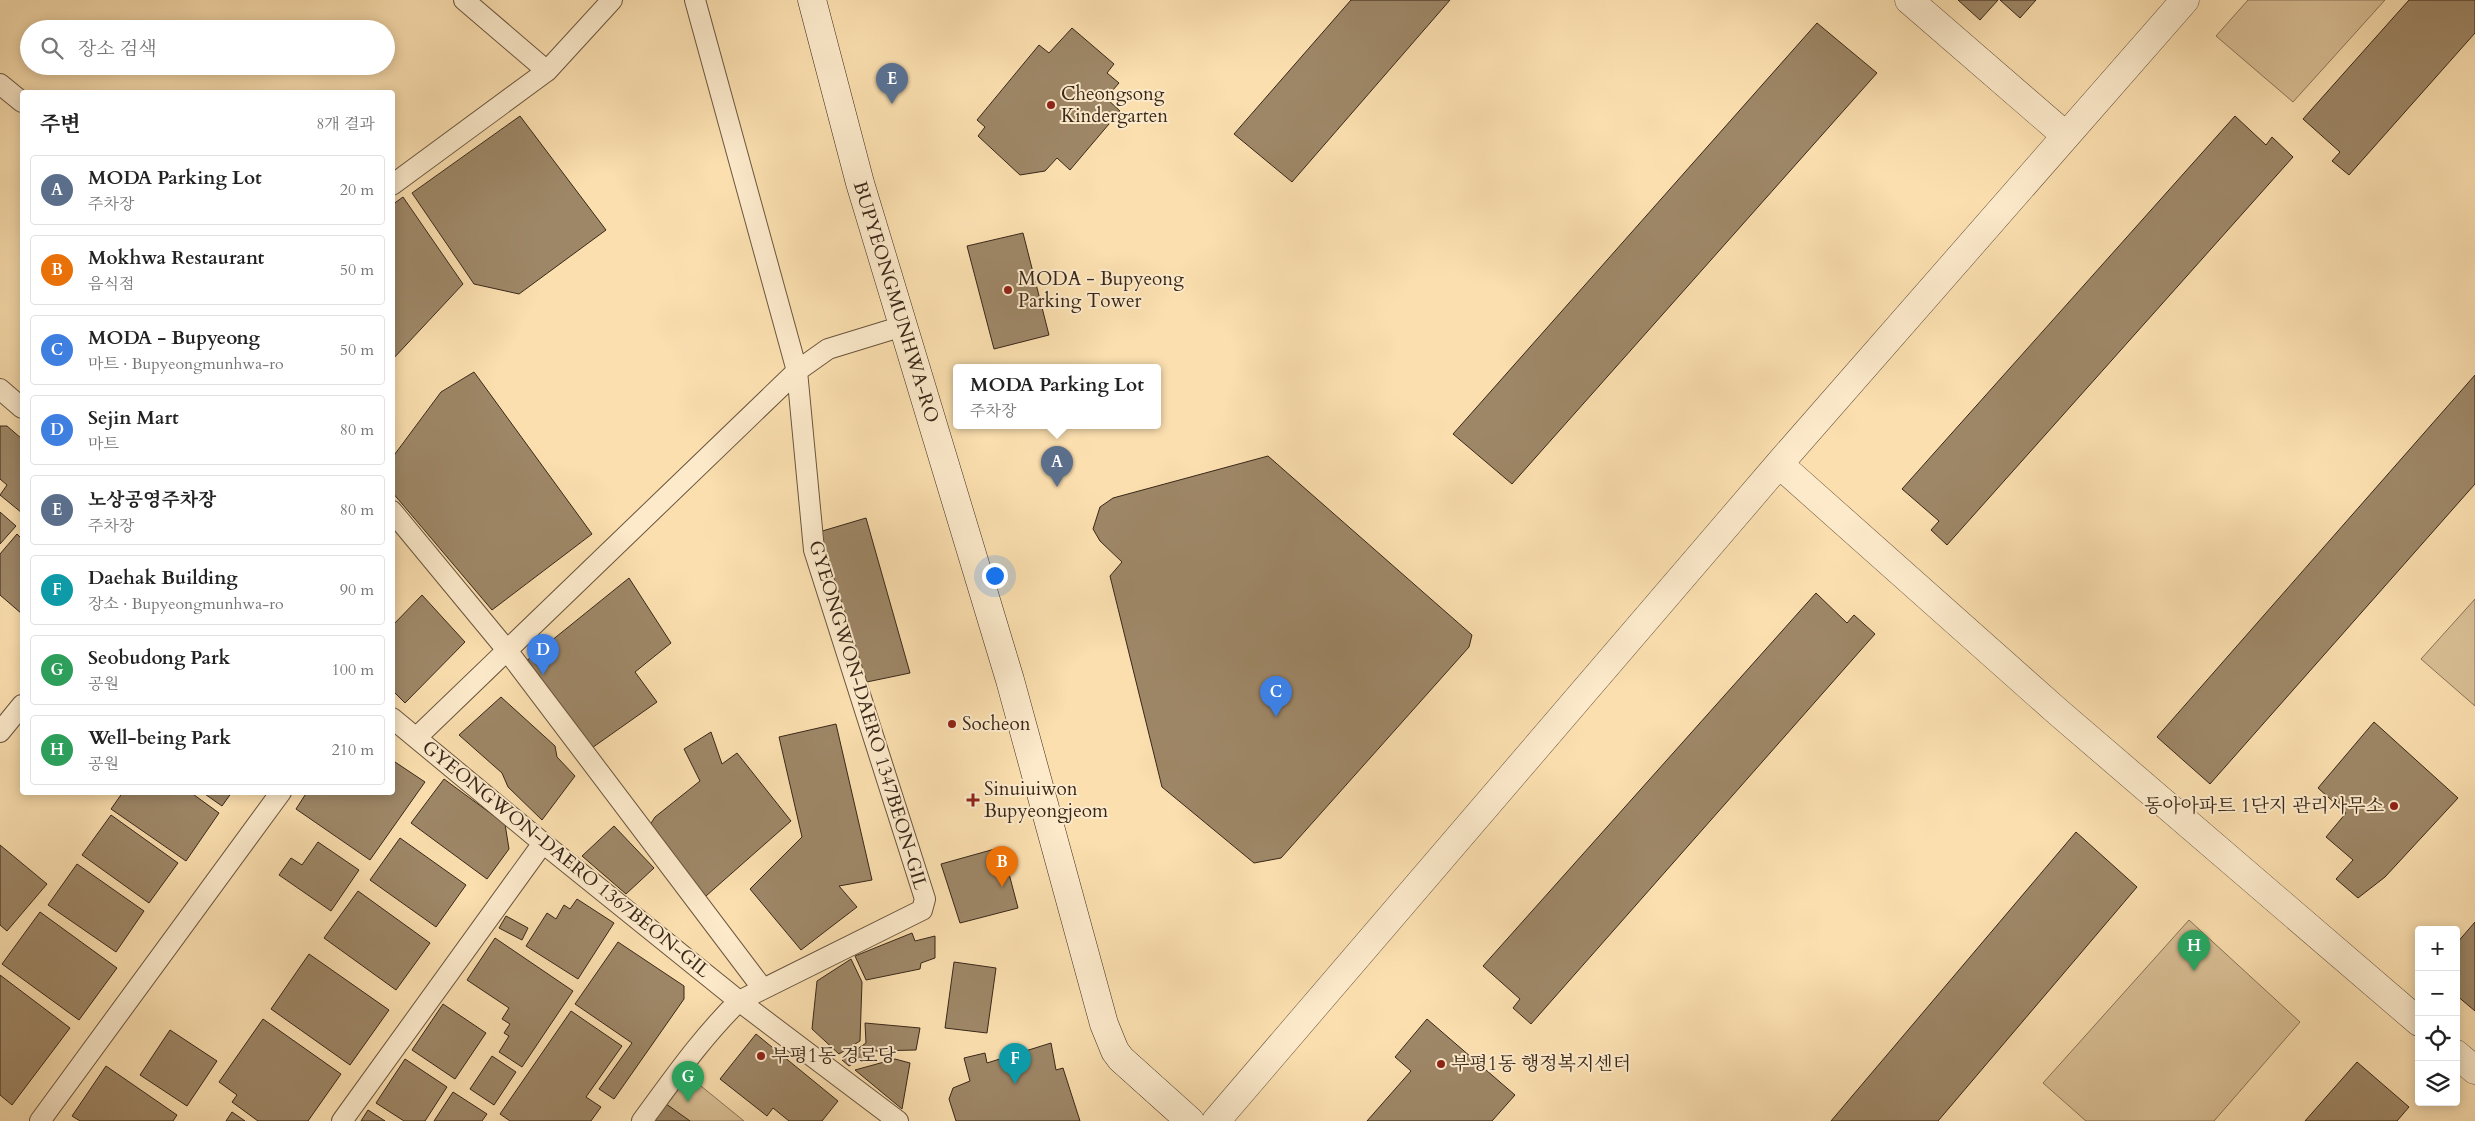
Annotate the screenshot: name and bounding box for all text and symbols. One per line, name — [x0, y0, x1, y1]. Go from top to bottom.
search box — [20, 20, 395, 75]
icon: search — [38, 34, 66, 62]
text: 장소 검색 — [78, 36, 157, 62]
pin: E — [876, 63, 908, 104]
place label: Cheongsong Kindergarten — [1061, 81, 1168, 129]
marker: Cheongsong Kindergarten — [1045, 99, 1057, 111]
text: 주변 — [40, 110, 81, 139]
text: 8개 결과 — [316, 113, 375, 135]
text: MODA Parking Lot — [88, 165, 262, 191]
street label: BUPYEONGMUNHWA-RO — [847, 178, 945, 426]
text: A — [51, 179, 63, 201]
text: 20 m — [340, 179, 374, 201]
text: 주차장 — [88, 193, 134, 215]
text: Mokhwa Restaurant — [88, 245, 264, 271]
text: B — [51, 259, 63, 281]
text: 50 m — [340, 259, 374, 281]
place label: MODA - Bupyeong Parking Tower — [1018, 266, 1184, 314]
text: 음식점 — [88, 273, 134, 295]
marker: MODA - Bupyeong Parking Tower — [1002, 284, 1014, 296]
text: MODA - Bupyeong — [88, 325, 260, 351]
text: C — [51, 339, 63, 361]
text: 50 m — [340, 339, 374, 361]
text: 마트 · Bupyeongmunhwa-ro — [88, 353, 284, 375]
popup — [953, 364, 1161, 429]
text: MODA Parking Lot — [970, 372, 1144, 398]
text: 주차장 — [970, 400, 1016, 422]
text: Sejin Mart — [88, 405, 179, 431]
text: D — [50, 419, 64, 441]
text: 80 m — [340, 419, 374, 441]
text: 마트 — [88, 433, 119, 455]
pin: A — [1041, 446, 1073, 487]
text: 노상공영주차장 — [88, 487, 216, 513]
text: E — [52, 499, 62, 521]
text: 80 m — [340, 499, 374, 521]
text: 주차장 — [88, 515, 134, 537]
street label: GYEONGWON-DAERO 1347BEON-GIL — [802, 537, 934, 893]
your location — [982, 563, 1008, 589]
text: Daehak Building — [88, 565, 238, 591]
text: F — [52, 579, 62, 601]
text: 90 m — [340, 579, 374, 601]
text: 장소 · Bupyeongmunhwa-ro — [88, 593, 284, 615]
pin: D — [527, 634, 559, 675]
text: Seobudong Park — [88, 645, 230, 671]
text: G — [50, 659, 64, 681]
text: 100 m — [332, 659, 374, 681]
text: 공원 — [88, 673, 119, 695]
pin: C — [1260, 676, 1292, 717]
place label: Socheon — [962, 711, 1031, 737]
marker: Socheon — [946, 718, 958, 730]
text: Well-being Park — [88, 725, 231, 751]
street label: GYEONGWON-DAERO 1367BEON-GIL — [416, 734, 716, 984]
text: H — [50, 739, 64, 761]
text: 210 m — [332, 739, 374, 761]
text: 공원 — [88, 753, 119, 775]
place label: Sinuiuiwon Bupyeongjeom — [984, 776, 1109, 824]
marker: Sinuiuiwon Bupyeongjeom — [966, 793, 980, 807]
place label: 동아아파트 1단지 관리사무소 — [2144, 793, 2384, 819]
marker: 동아아파트 1단지 관리사무소 — [2388, 800, 2400, 812]
pin: B — [986, 846, 1018, 887]
map controls — [2415, 926, 2460, 1106]
button: + — [2415, 926, 2460, 971]
pin: H — [2178, 930, 2210, 971]
button: − — [2415, 971, 2460, 1016]
button: locate — [2415, 1016, 2460, 1061]
place label: 부평1동 경로당 — [771, 1043, 897, 1069]
pin: F — [999, 1043, 1031, 1084]
marker: 부평1동 경로당 — [755, 1050, 767, 1062]
place label: 부평1동 행정복지센터 — [1451, 1051, 1631, 1077]
marker: 부평1동 행정복지센터 — [1435, 1058, 1447, 1070]
pin: G — [672, 1061, 704, 1102]
button: layers — [2415, 1061, 2460, 1106]

